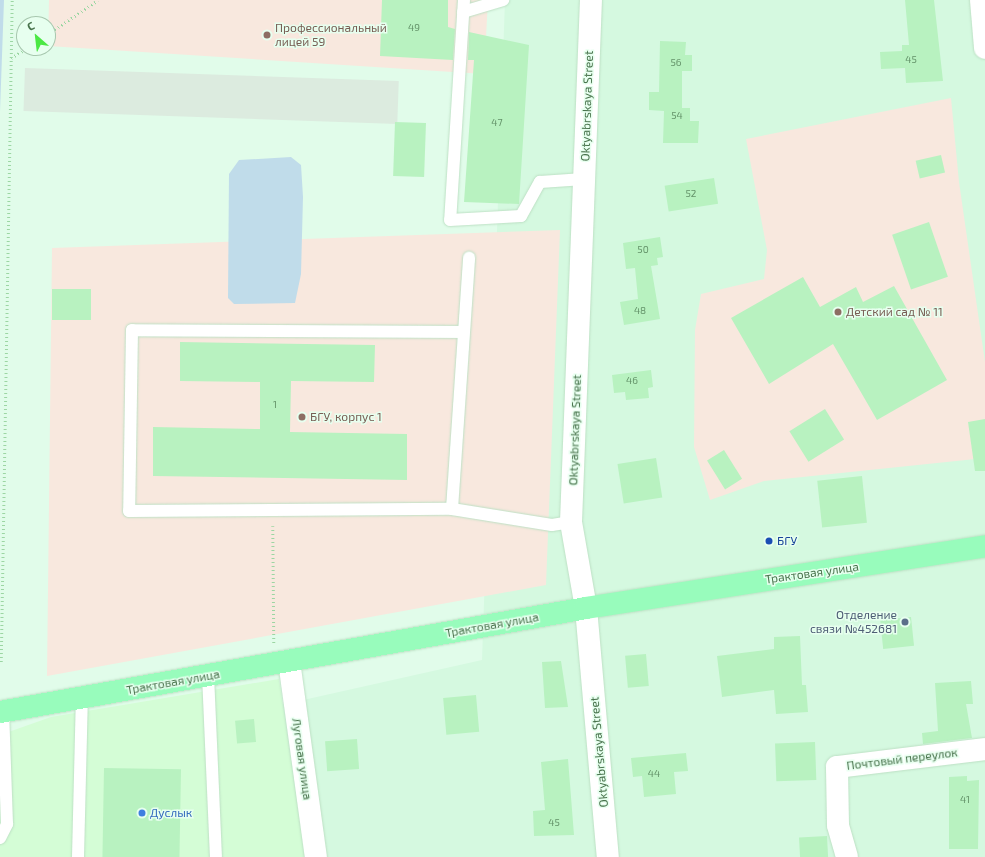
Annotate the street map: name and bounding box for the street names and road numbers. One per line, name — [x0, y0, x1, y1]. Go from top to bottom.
street label: Oktyabrskaya Street — [578, 50, 596, 162]
street label: Oktyabrskaya Street — [566, 374, 584, 486]
street label: Трактовая улица — [764, 559, 860, 587]
street label: Трактовая улица — [444, 610, 540, 640]
street label: Трактовая улица — [125, 667, 221, 697]
street label: Oktyabrskaya Street — [587, 696, 611, 808]
street label: Луговая улица — [289, 717, 315, 801]
street label: Почтовый переулок — [846, 745, 958, 773]

